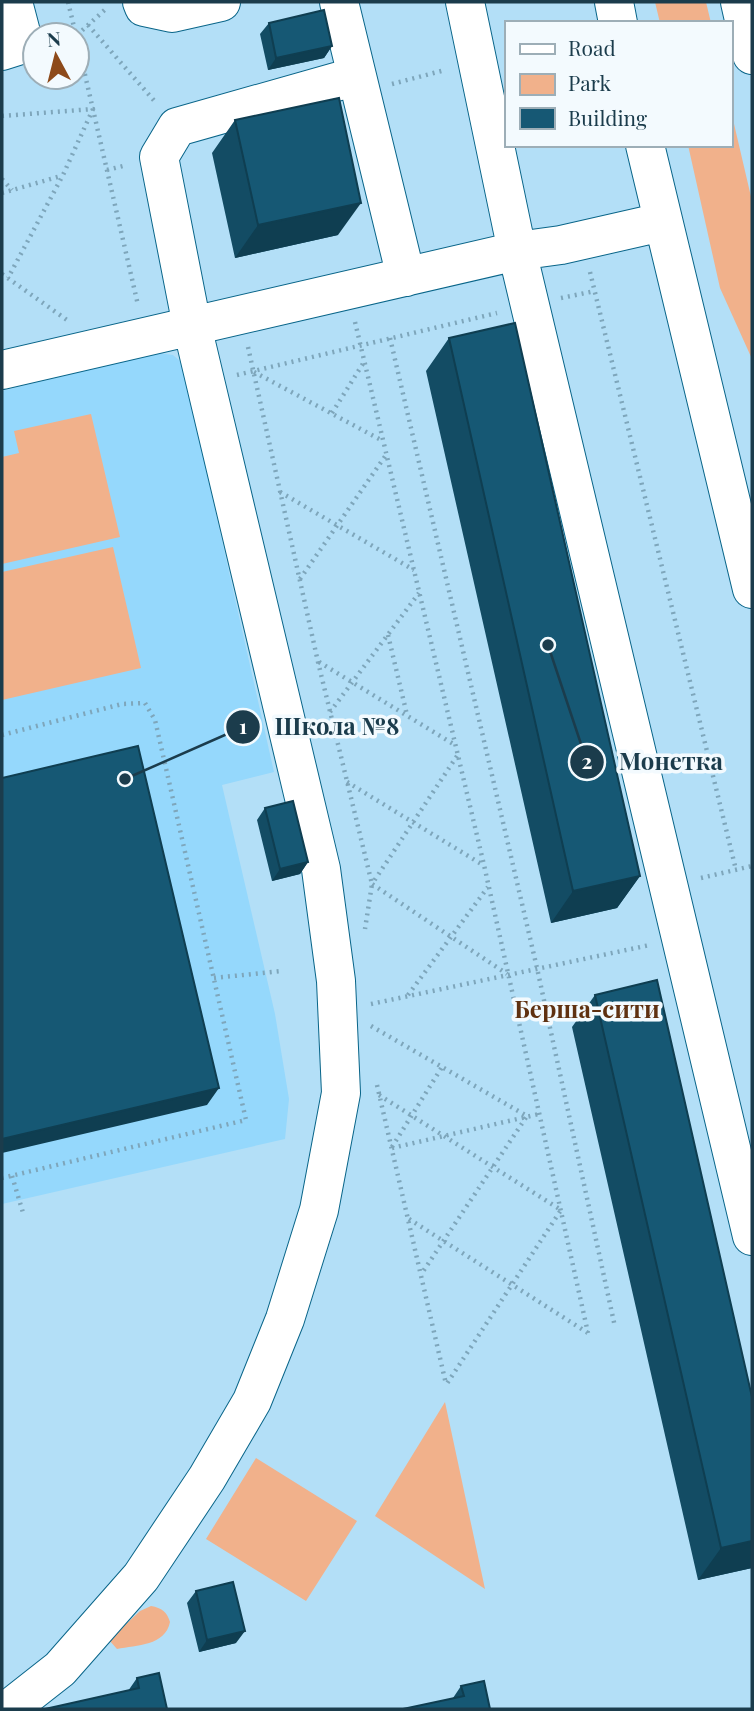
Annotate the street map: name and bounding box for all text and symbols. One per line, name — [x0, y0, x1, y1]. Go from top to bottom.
north arrow — [21, 21, 91, 91]
legend — [505, 21, 733, 147]
text: N — [45, 24, 62, 52]
text: Road — [568, 33, 616, 61]
text: Park — [568, 68, 612, 96]
text: Building — [568, 103, 647, 131]
callout: Школа №8 — [226, 704, 414, 749]
text: Школа №8 — [274, 709, 400, 741]
text: 1 — [239, 711, 247, 739]
callout: Монетка — [570, 740, 737, 785]
text: Монетка — [619, 744, 724, 776]
text: 2 — [582, 746, 593, 774]
district label: Берша-сити — [514, 992, 660, 1024]

